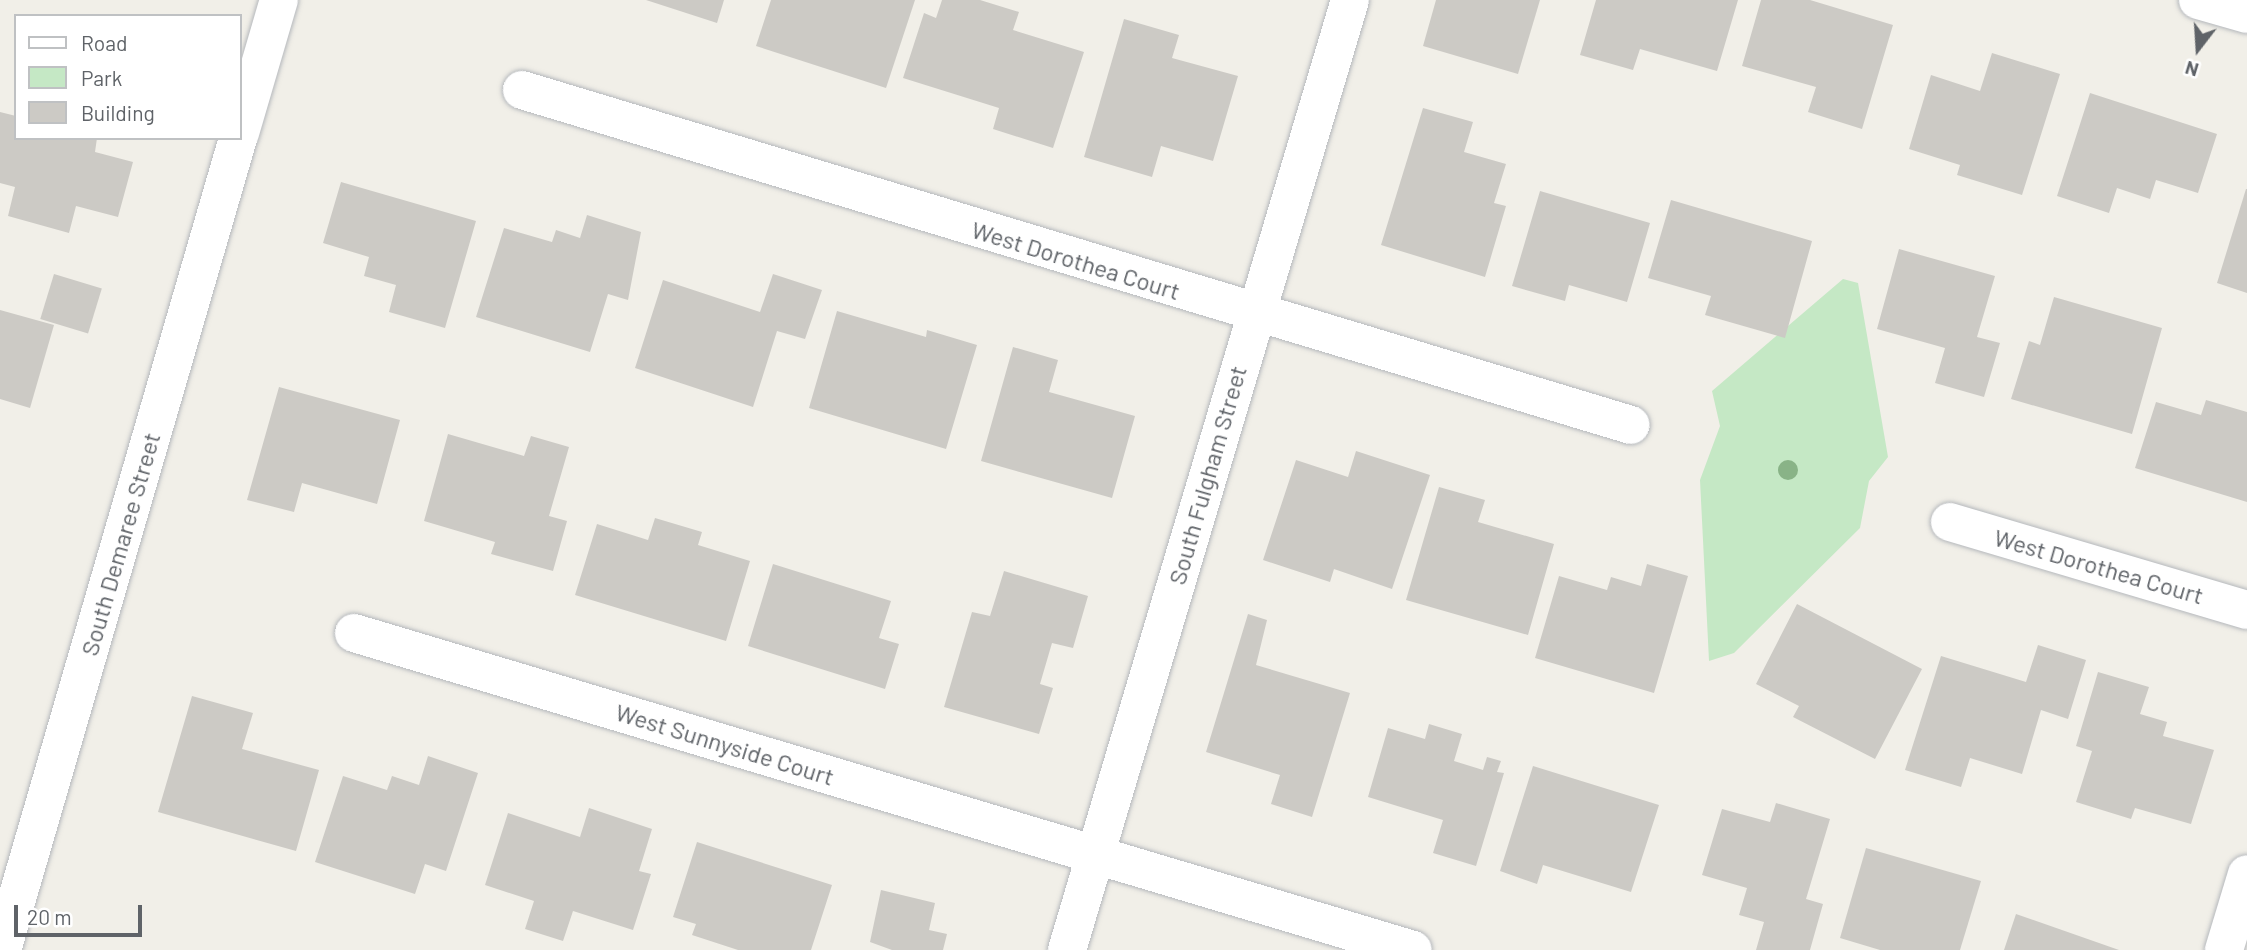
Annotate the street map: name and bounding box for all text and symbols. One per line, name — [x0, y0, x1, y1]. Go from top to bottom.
legend — [14, 14, 242, 140]
north arrow — [2163, 14, 2233, 84]
text: Road — [81, 30, 127, 55]
text: N — [2182, 57, 2201, 82]
text: Park — [81, 65, 122, 90]
text: Building — [81, 100, 155, 125]
street label: West Dorothea Court — [968, 215, 1184, 305]
street label: South Fulgham Street — [1162, 362, 1252, 588]
street label: South Demaree Street — [74, 429, 166, 659]
street label: West Dorothea Court — [1991, 522, 2207, 610]
street label: West Sunnyside Court — [612, 697, 838, 791]
scale bar — [18, 890, 145, 934]
text: 20 m — [27, 904, 72, 929]

